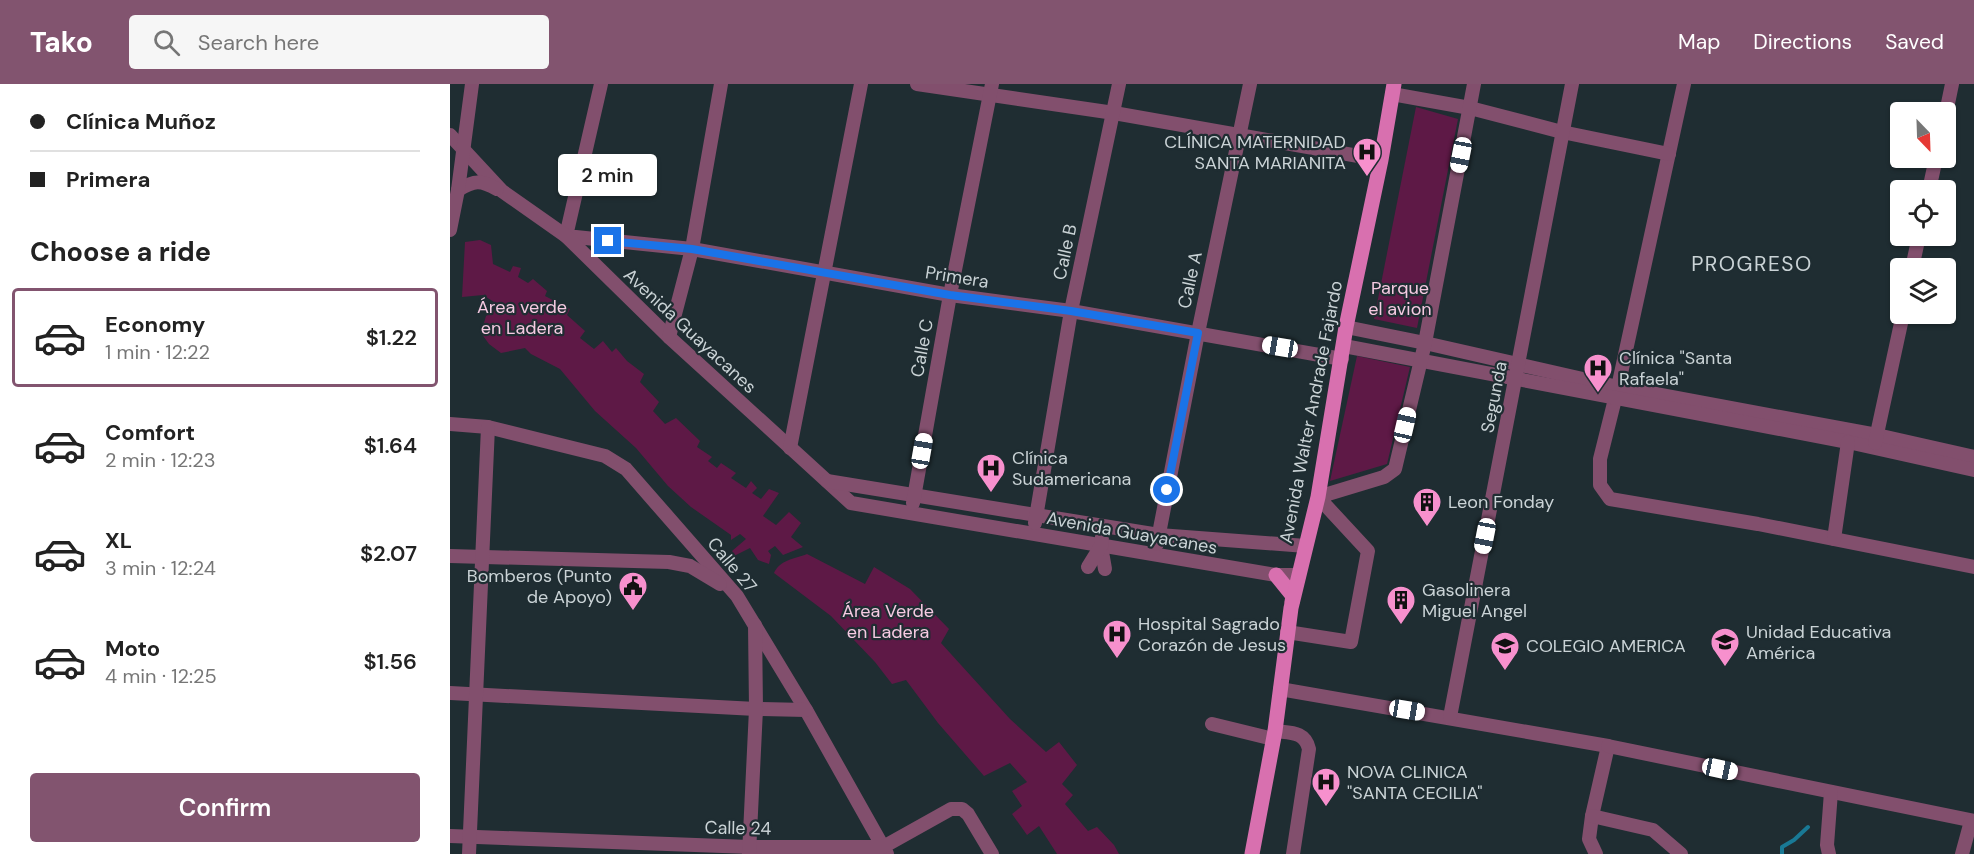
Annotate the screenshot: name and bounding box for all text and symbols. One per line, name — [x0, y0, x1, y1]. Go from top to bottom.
search box — [129, 15, 549, 69]
text: Tako — [30, 24, 93, 61]
icon: search — [150, 26, 183, 59]
text: Search here — [198, 28, 319, 57]
text: Map — [1678, 28, 1720, 56]
text: Directions — [1753, 28, 1852, 56]
text: Saved — [1885, 28, 1944, 56]
north arrow — [1890, 102, 1956, 168]
map controls — [1890, 102, 1956, 324]
text: Clínica Muñoz — [66, 107, 216, 136]
place label: CLÍNICA MATERNIDAD SANTA MARIANITA — [1164, 130, 1346, 175]
hospital icon: CLÍNICA MATERNIDAD SANTA MARIANITA — [1351, 136, 1383, 178]
car — [1449, 136, 1473, 174]
callout: 2 min — [558, 154, 657, 196]
text: 2 min — [581, 162, 634, 188]
text: Primera — [66, 165, 150, 194]
button: locate — [1890, 180, 1956, 246]
street label: Calle B — [1047, 222, 1083, 282]
route end — [594, 227, 621, 254]
text: Choose a ride — [30, 234, 211, 269]
street label: Calle A — [1172, 249, 1208, 311]
district label: PROGRESO — [1691, 250, 1813, 278]
button: layers — [1890, 258, 1956, 324]
street label: Primera — [923, 260, 991, 294]
street label: Avenida Guayacanes — [618, 263, 762, 399]
park label: Parque el avion — [1368, 276, 1432, 321]
street label: Avenida Walter Andrade Fajardo — [1274, 279, 1348, 545]
park label: Área verde en Ladera — [477, 295, 567, 340]
text: Economy — [105, 310, 205, 339]
icon: car — [33, 311, 87, 365]
street label: Calle C — [905, 317, 939, 379]
text: $1.22 — [366, 323, 417, 352]
car — [1261, 335, 1299, 359]
text: 1 min · 12:22 — [105, 339, 210, 365]
place label: Clínica "Santa Rafaela" — [1619, 346, 1732, 391]
hospital icon: Clínica "Santa Rafaela" — [1582, 352, 1614, 394]
street label: Segunda — [1475, 359, 1513, 435]
car — [1392, 405, 1418, 445]
text: Comfort — [105, 418, 195, 447]
icon: car — [33, 419, 87, 473]
text: $1.64 — [364, 431, 417, 460]
car — [910, 432, 934, 470]
place label: Clínica Sudamericana — [1012, 446, 1131, 491]
text: 2 min · 12:23 — [105, 447, 216, 473]
hospital icon: Clínica Sudamericana — [975, 452, 1007, 494]
route start — [1153, 476, 1180, 503]
building icon: Leon Fonday — [1411, 486, 1443, 528]
place label: Leon Fonday — [1448, 490, 1554, 514]
street label: Avenida Guayacanes — [1045, 506, 1219, 560]
car — [1473, 517, 1497, 555]
text: XL — [105, 526, 132, 555]
icon: car — [33, 527, 87, 581]
street label: Calle 27 — [702, 532, 762, 598]
text: $2.07 — [360, 539, 417, 568]
text: 3 min · 12:24 — [105, 555, 216, 581]
place label: Bomberos (Punto de Apoyo) — [467, 564, 612, 609]
public building icon: Bomberos (Punto de Apoyo) — [617, 570, 649, 612]
place label: Gasolinera Miguel Angel — [1422, 578, 1527, 623]
building icon: Gasolinera Miguel Angel — [1385, 584, 1417, 626]
park label: Área Verde en Ladera — [842, 599, 934, 644]
place label: Hospital Sagrado Corazón de Jesus — [1138, 612, 1286, 657]
hospital icon: Hospital Sagrado Corazón de Jesus — [1101, 618, 1133, 660]
place label: Unidad Educativa América — [1746, 620, 1891, 665]
school or university icon: Unidad Educativa América — [1709, 626, 1741, 668]
school or university icon: COLEGIO AMERICA — [1489, 630, 1521, 672]
text: Moto — [105, 634, 160, 663]
place label: COLEGIO AMERICA — [1526, 634, 1686, 658]
icon: car — [33, 635, 87, 689]
text: $1.56 — [363, 647, 417, 676]
text: 4 min · 12:25 — [105, 663, 217, 689]
car — [1388, 698, 1426, 722]
car — [1701, 756, 1739, 782]
place label: NOVA CLINICA "SANTA CECILIA" — [1347, 760, 1482, 805]
hospital icon: NOVA CLINICA "SANTA CECILIA" — [1310, 766, 1342, 808]
button: Confirm — [30, 773, 420, 842]
street label: Calle 24 — [704, 815, 772, 841]

